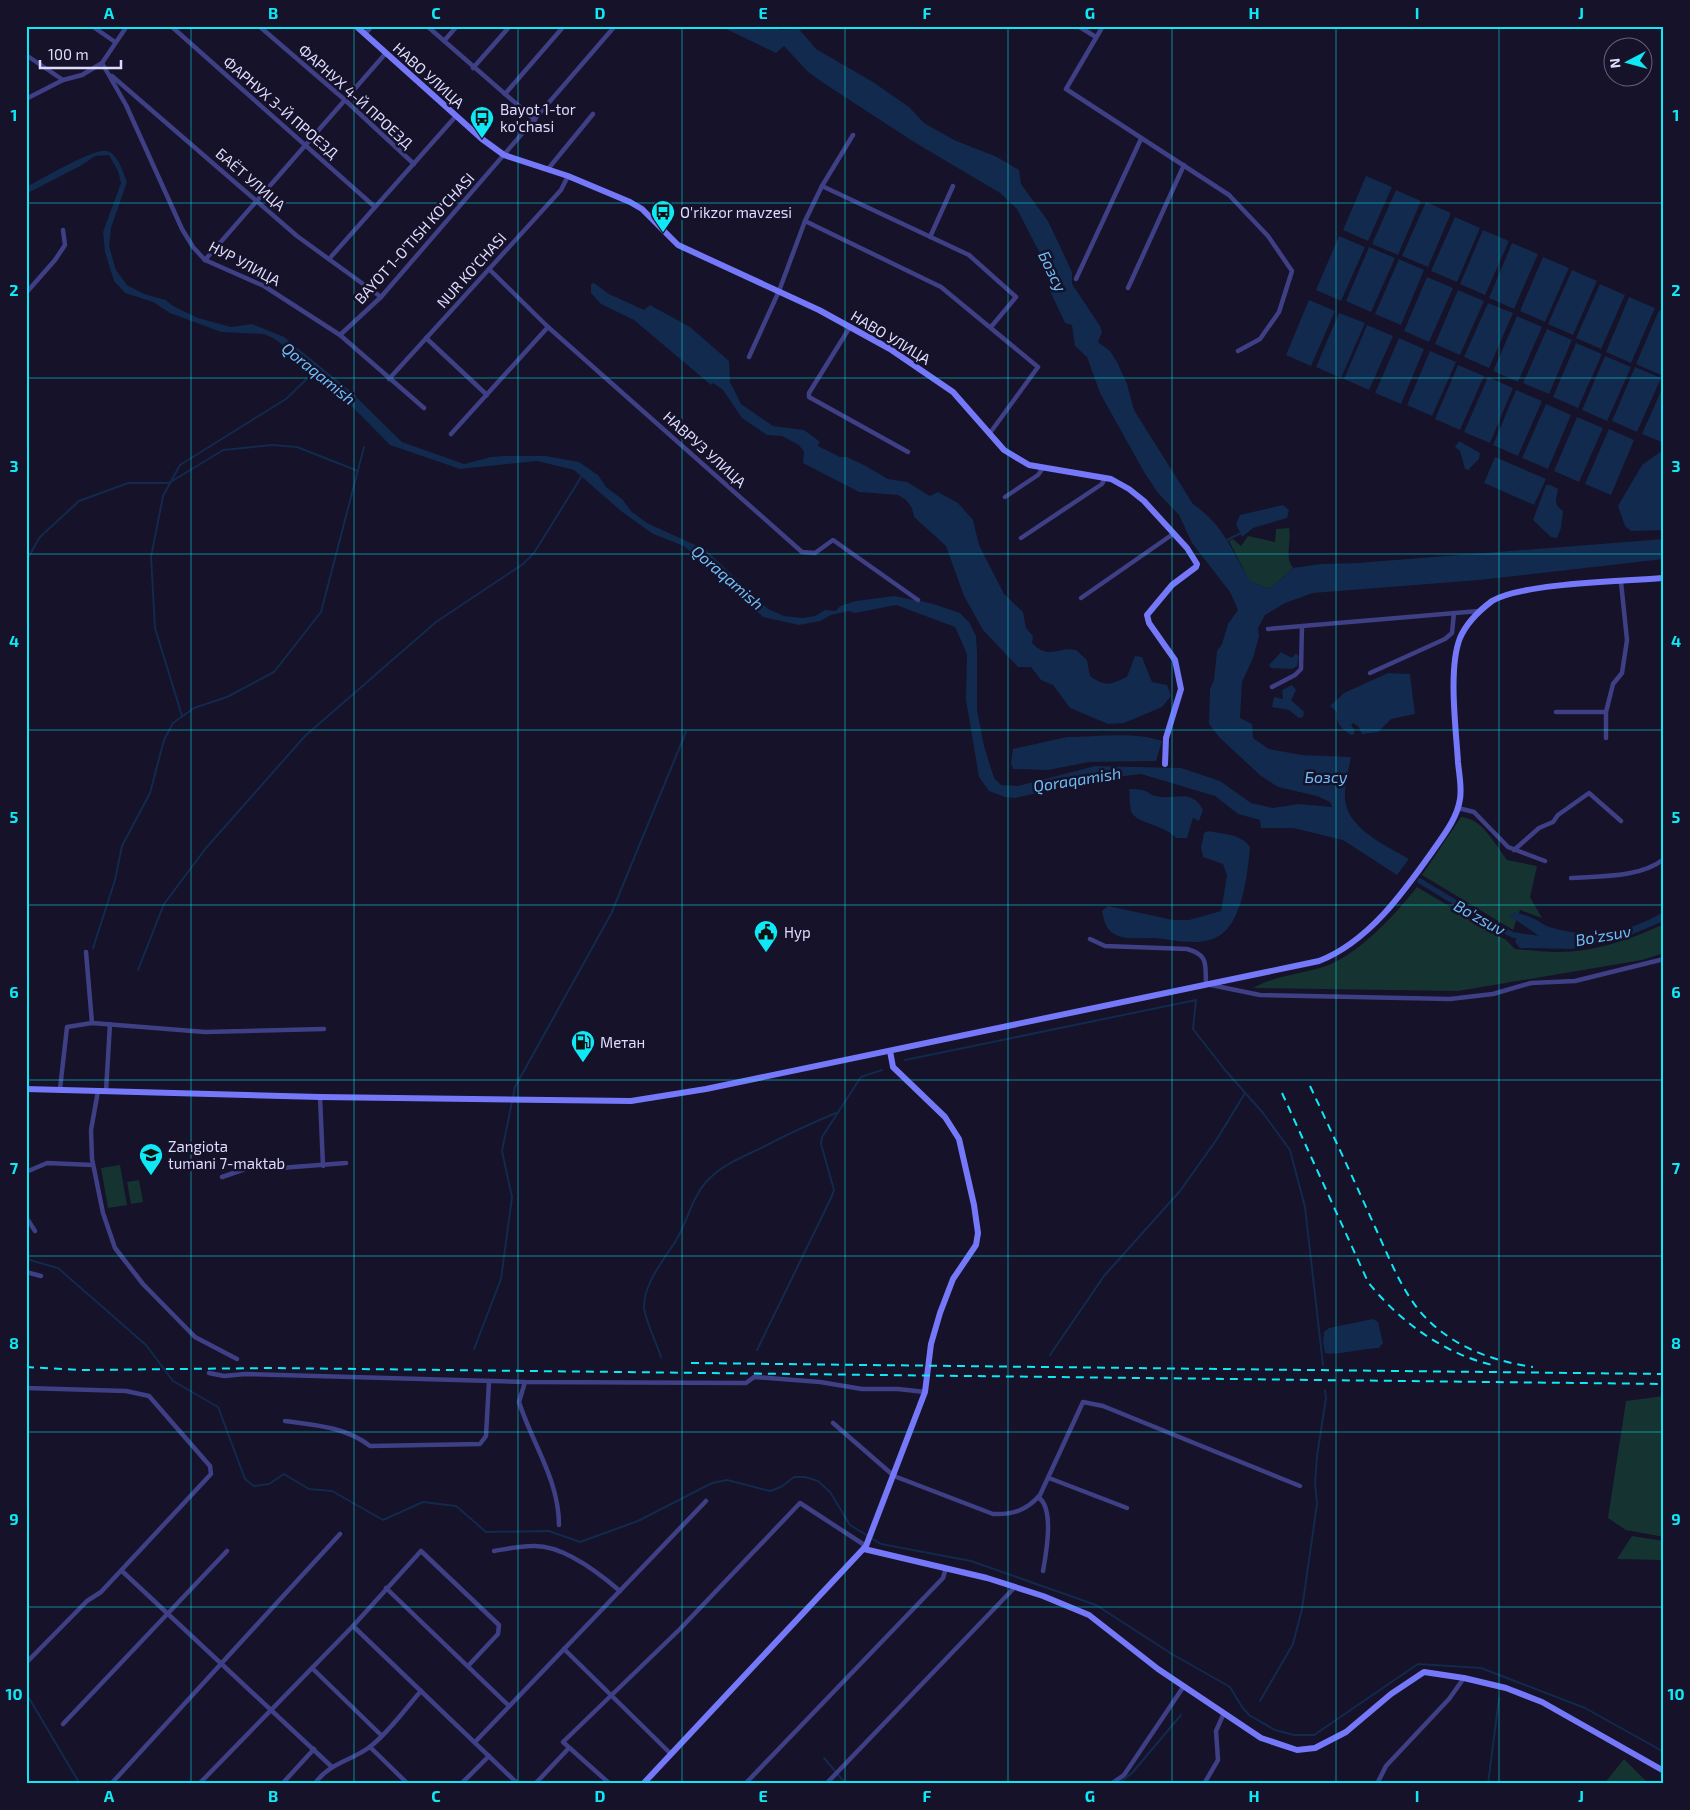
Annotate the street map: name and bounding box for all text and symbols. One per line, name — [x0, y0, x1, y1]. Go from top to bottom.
text: A — [104, 3, 115, 22]
text: B — [268, 3, 278, 22]
text: C — [431, 3, 441, 22]
text: D — [595, 3, 606, 22]
text: E — [758, 3, 768, 22]
text: F — [923, 3, 932, 22]
text: G — [1085, 3, 1095, 22]
text: H — [1248, 3, 1260, 22]
text: I — [1415, 3, 1419, 22]
text: J — [1578, 3, 1584, 22]
scale bar — [40, 38, 121, 70]
street label: НАВО УЛИЦА — [390, 38, 469, 112]
north arrow — [1602, 38, 1652, 88]
street label: ФАРНУХ 4-Й ПРОЕЗД — [295, 40, 417, 152]
text: 100 m — [48, 45, 89, 63]
street label: ФАРНУХ 3-Й ПРОЕЗД — [220, 52, 342, 162]
text: N — [1606, 57, 1624, 69]
place label: Bayot 1-tor ko'chasi — [500, 100, 576, 135]
text: 1 — [11, 105, 17, 124]
bus stop icon: Bayot 1-tor ko'chasi — [469, 105, 495, 139]
text: 1 — [1673, 105, 1679, 124]
street label: БАЁТ УЛИЦА — [212, 144, 290, 215]
street label: BAYOT 1-O'TISH KO'CHASI — [350, 169, 478, 307]
bus stop icon: O'rikzor mavzesi — [650, 199, 676, 233]
place label: O'rikzor mavzesi — [680, 203, 792, 221]
street label: NUR KO'CHASI — [432, 229, 510, 311]
street label: НУР УЛИЦА — [206, 237, 284, 290]
water label: Бозсу — [1035, 248, 1071, 295]
text: 2 — [9, 280, 19, 299]
text: 2 — [1671, 280, 1681, 299]
street label: НАВО УЛИЦА — [848, 306, 935, 368]
water label: Qoraqamish — [278, 338, 359, 409]
street label: НАВРУЗ УЛИЦА — [660, 407, 751, 491]
text: 3 — [9, 456, 19, 475]
text: 3 — [1671, 456, 1681, 475]
water label: Qoraqamish — [688, 541, 768, 614]
text: 4 — [9, 631, 19, 650]
text: 4 — [1671, 631, 1681, 650]
water label: Qoraqamish — [1032, 763, 1122, 796]
water label: Бозсу — [1305, 767, 1348, 786]
text: 5 — [10, 807, 19, 826]
text: 5 — [1672, 807, 1681, 826]
water label: Bo'zsuv — [1451, 895, 1509, 939]
public building icon: Нур — [753, 919, 779, 953]
water label: Boʻzsuv — [1574, 921, 1633, 949]
place label: Нур — [784, 923, 811, 942]
text: 6 — [9, 982, 19, 1001]
text: 6 — [1671, 982, 1681, 1001]
fuel station icon: Метан — [570, 1029, 596, 1063]
place label: Метан — [600, 1033, 645, 1051]
place label: Zangiota tumani 7-maktab — [168, 1137, 285, 1172]
school or university icon: Zangiota tumani 7-maktab — [138, 1142, 164, 1176]
text: 7 — [10, 1158, 19, 1177]
text: 7 — [1672, 1158, 1681, 1177]
text: 8 — [9, 1333, 19, 1352]
text: 8 — [1671, 1333, 1681, 1352]
text: 9 — [9, 1509, 19, 1528]
text: 9 — [1671, 1509, 1681, 1528]
text: 10 — [5, 1684, 23, 1703]
text: 10 — [1667, 1684, 1685, 1703]
text: A — [104, 1786, 115, 1805]
text: B — [268, 1786, 278, 1805]
text: C — [431, 1786, 441, 1805]
text: D — [595, 1786, 606, 1805]
text: E — [758, 1786, 768, 1805]
text: F — [923, 1786, 932, 1805]
text: G — [1085, 1786, 1095, 1805]
text: H — [1248, 1786, 1260, 1805]
text: I — [1415, 1786, 1419, 1805]
text: J — [1578, 1786, 1584, 1805]

